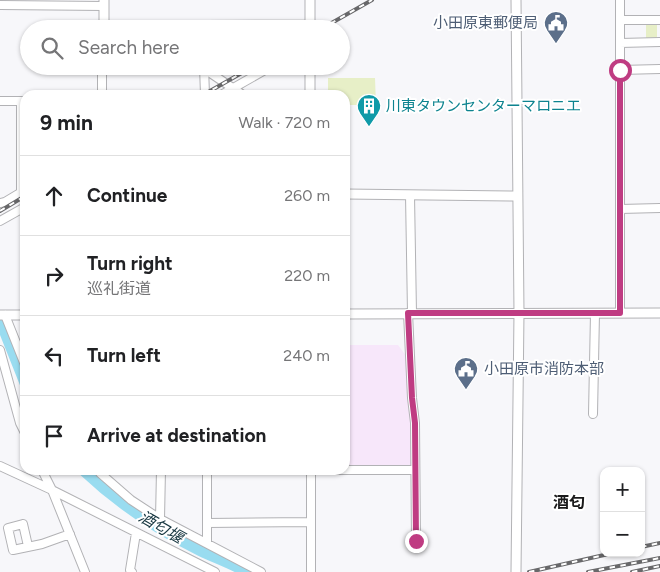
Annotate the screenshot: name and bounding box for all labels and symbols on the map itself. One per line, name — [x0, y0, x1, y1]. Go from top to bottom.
public building icon: 小田原東郵便局 — [543, 10, 569, 44]
place label: 小田原東郵便局 — [433, 14, 538, 32]
route start — [609, 59, 632, 82]
building icon: 川東タウンセンターマロニエ — [356, 93, 382, 127]
place label: 川東タウンセンターマロニエ — [386, 97, 581, 115]
public building icon: 小田原市消防本部 — [453, 356, 479, 390]
place label: 小田原市消防本部 — [484, 360, 604, 378]
district label: 酒匂 — [553, 493, 585, 512]
water label: 酒匂堰 — [135, 507, 189, 549]
route end — [405, 530, 428, 553]

